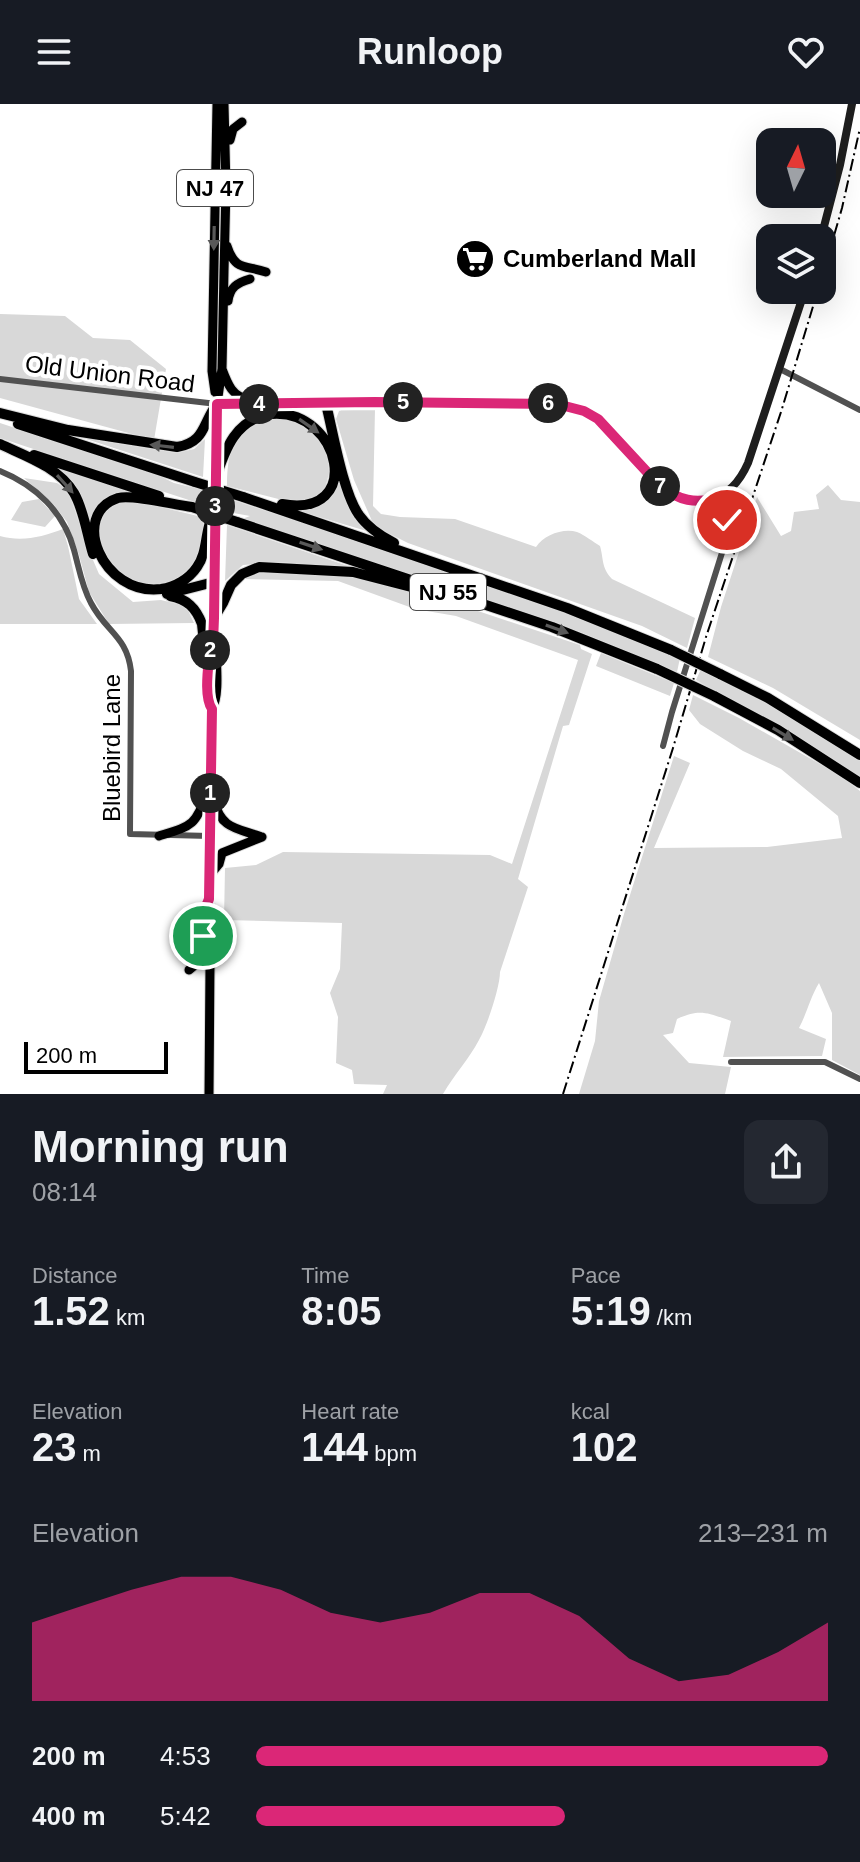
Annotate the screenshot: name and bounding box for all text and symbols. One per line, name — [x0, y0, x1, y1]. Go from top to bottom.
icon: menu — [32, 30, 76, 74]
icon: heart — [784, 30, 828, 74]
text: Runloop — [357, 31, 503, 72]
north arrow — [756, 128, 836, 208]
map controls — [756, 128, 836, 304]
road number: NJ 47 — [177, 170, 253, 206]
button: layers — [756, 224, 836, 304]
one-way arrow — [208, 226, 220, 251]
supermarket icon: Cumberland Mall — [454, 238, 496, 280]
place label: Cumberland Mall — [503, 245, 696, 272]
street label: Old Union Road — [24, 350, 196, 397]
pin: 5 — [383, 382, 423, 422]
pin: 6 — [528, 383, 568, 423]
pin: 4 — [239, 384, 279, 424]
text: 5 — [397, 389, 409, 414]
text: 6 — [542, 390, 554, 415]
text: 4 — [253, 391, 265, 416]
one-way arrow — [299, 418, 320, 433]
one-way arrow — [149, 439, 174, 452]
pin: 7 — [640, 466, 680, 506]
text: 7 — [654, 473, 666, 498]
one-way arrow — [56, 475, 74, 494]
pin: 3 — [195, 486, 235, 526]
pin — [693, 486, 761, 554]
text: 3 — [209, 493, 221, 518]
icon: check — [705, 498, 749, 542]
one-way arrow — [299, 541, 323, 553]
road number: NJ 55 — [410, 574, 486, 610]
one-way arrow — [546, 623, 570, 635]
pin: 2 — [190, 630, 230, 670]
text: 2 — [204, 637, 216, 662]
street label: Bluebird Lane — [98, 674, 125, 822]
one-way arrow — [772, 726, 794, 740]
pin: 1 — [190, 773, 230, 813]
text: 1 — [204, 780, 216, 805]
pin — [169, 902, 237, 970]
icon: arrive — [181, 914, 225, 958]
scale bar — [24, 1038, 168, 1074]
text: 200 m — [36, 1043, 97, 1068]
button: share — [744, 1120, 828, 1204]
text: Morning run — [32, 1122, 289, 1171]
text: 08:14 — [32, 1177, 97, 1207]
text: Distance — [32, 1263, 118, 1288]
text: Time — [301, 1263, 349, 1288]
text: Pace — [571, 1263, 621, 1288]
text: 1.52 — [32, 1289, 110, 1333]
text: 8:05 — [301, 1289, 381, 1333]
text: 5:19 — [571, 1289, 651, 1333]
text: km — [110, 1305, 145, 1330]
text: /km — [651, 1305, 692, 1330]
text: Elevation — [32, 1399, 123, 1424]
text: Heart rate — [301, 1399, 399, 1424]
text: kcal — [571, 1399, 610, 1424]
text: 23 — [32, 1425, 77, 1469]
text: 144 — [301, 1425, 368, 1469]
text: 102 — [571, 1425, 637, 1469]
text: m — [77, 1441, 101, 1466]
text: bpm — [368, 1441, 417, 1466]
text: Elevation — [32, 1518, 139, 1548]
text: 213–231 m — [698, 1518, 828, 1548]
text: 200 m — [32, 1741, 106, 1771]
text: 4:53 — [160, 1741, 211, 1771]
text: 400 m — [32, 1801, 106, 1831]
text: 5:42 — [160, 1801, 211, 1831]

